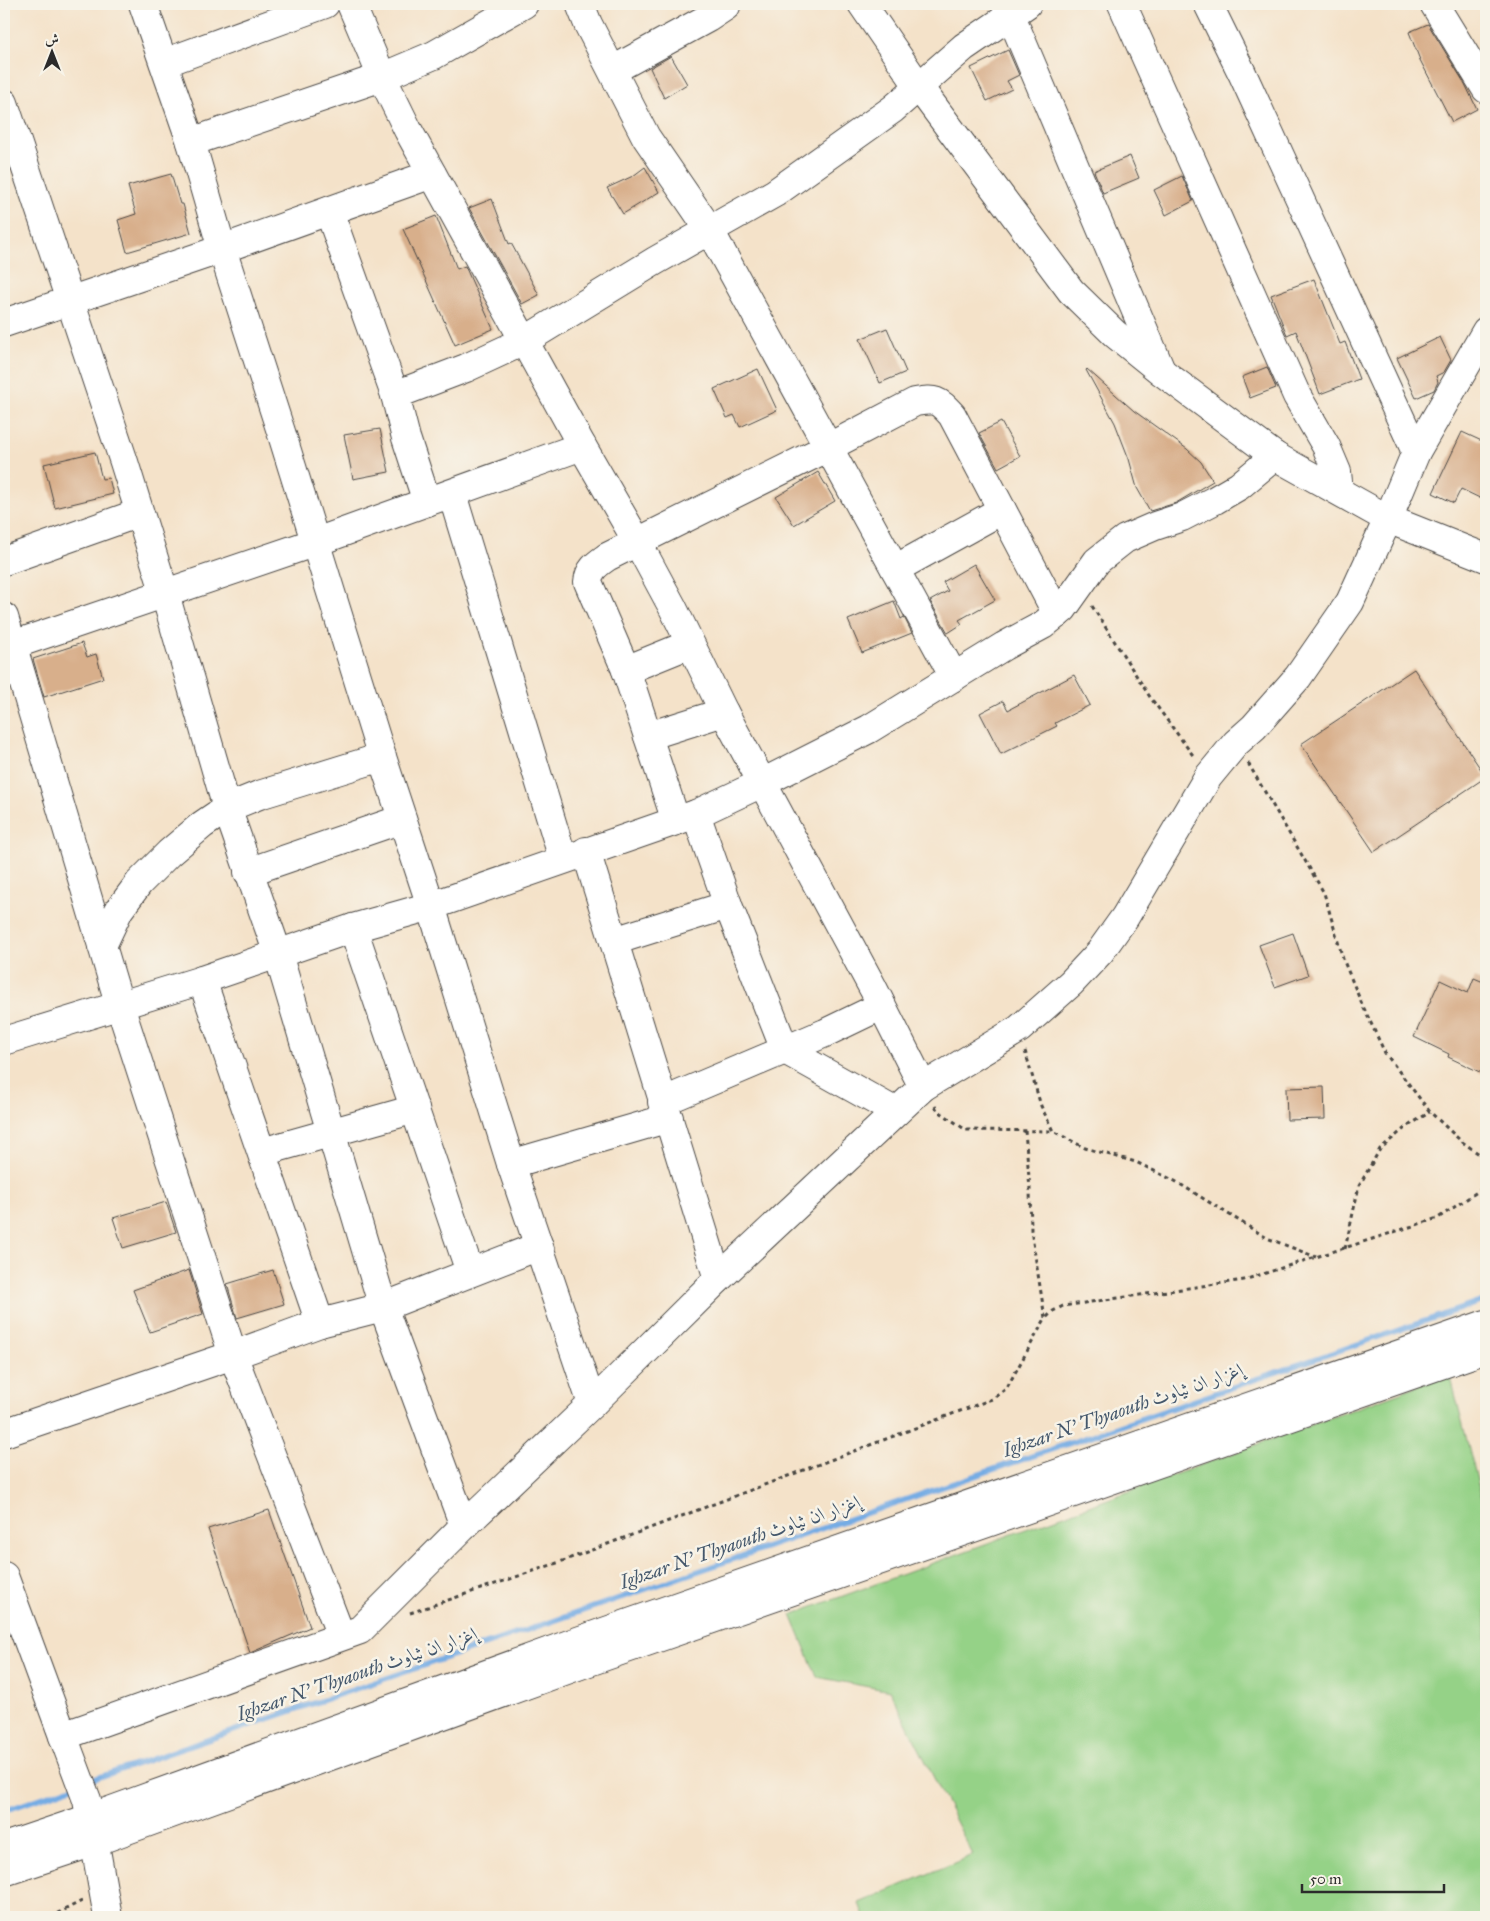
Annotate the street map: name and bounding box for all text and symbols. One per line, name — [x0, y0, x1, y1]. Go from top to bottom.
north arrow — [28, 28, 78, 78]
text: ش — [45, 31, 59, 48]
water label: Ighzar N' Thyaouth إغزار ان ثياوث — [999, 1357, 1249, 1464]
water label: Ighzar N' Thyaouth إغزار ان ثياوث — [616, 1489, 866, 1596]
water label: Ighzar N' Thyaouth إغزار ان ثياوث — [233, 1621, 483, 1728]
scale bar — [1302, 1861, 1445, 1893]
text: 50 m — [1310, 1870, 1342, 1888]

